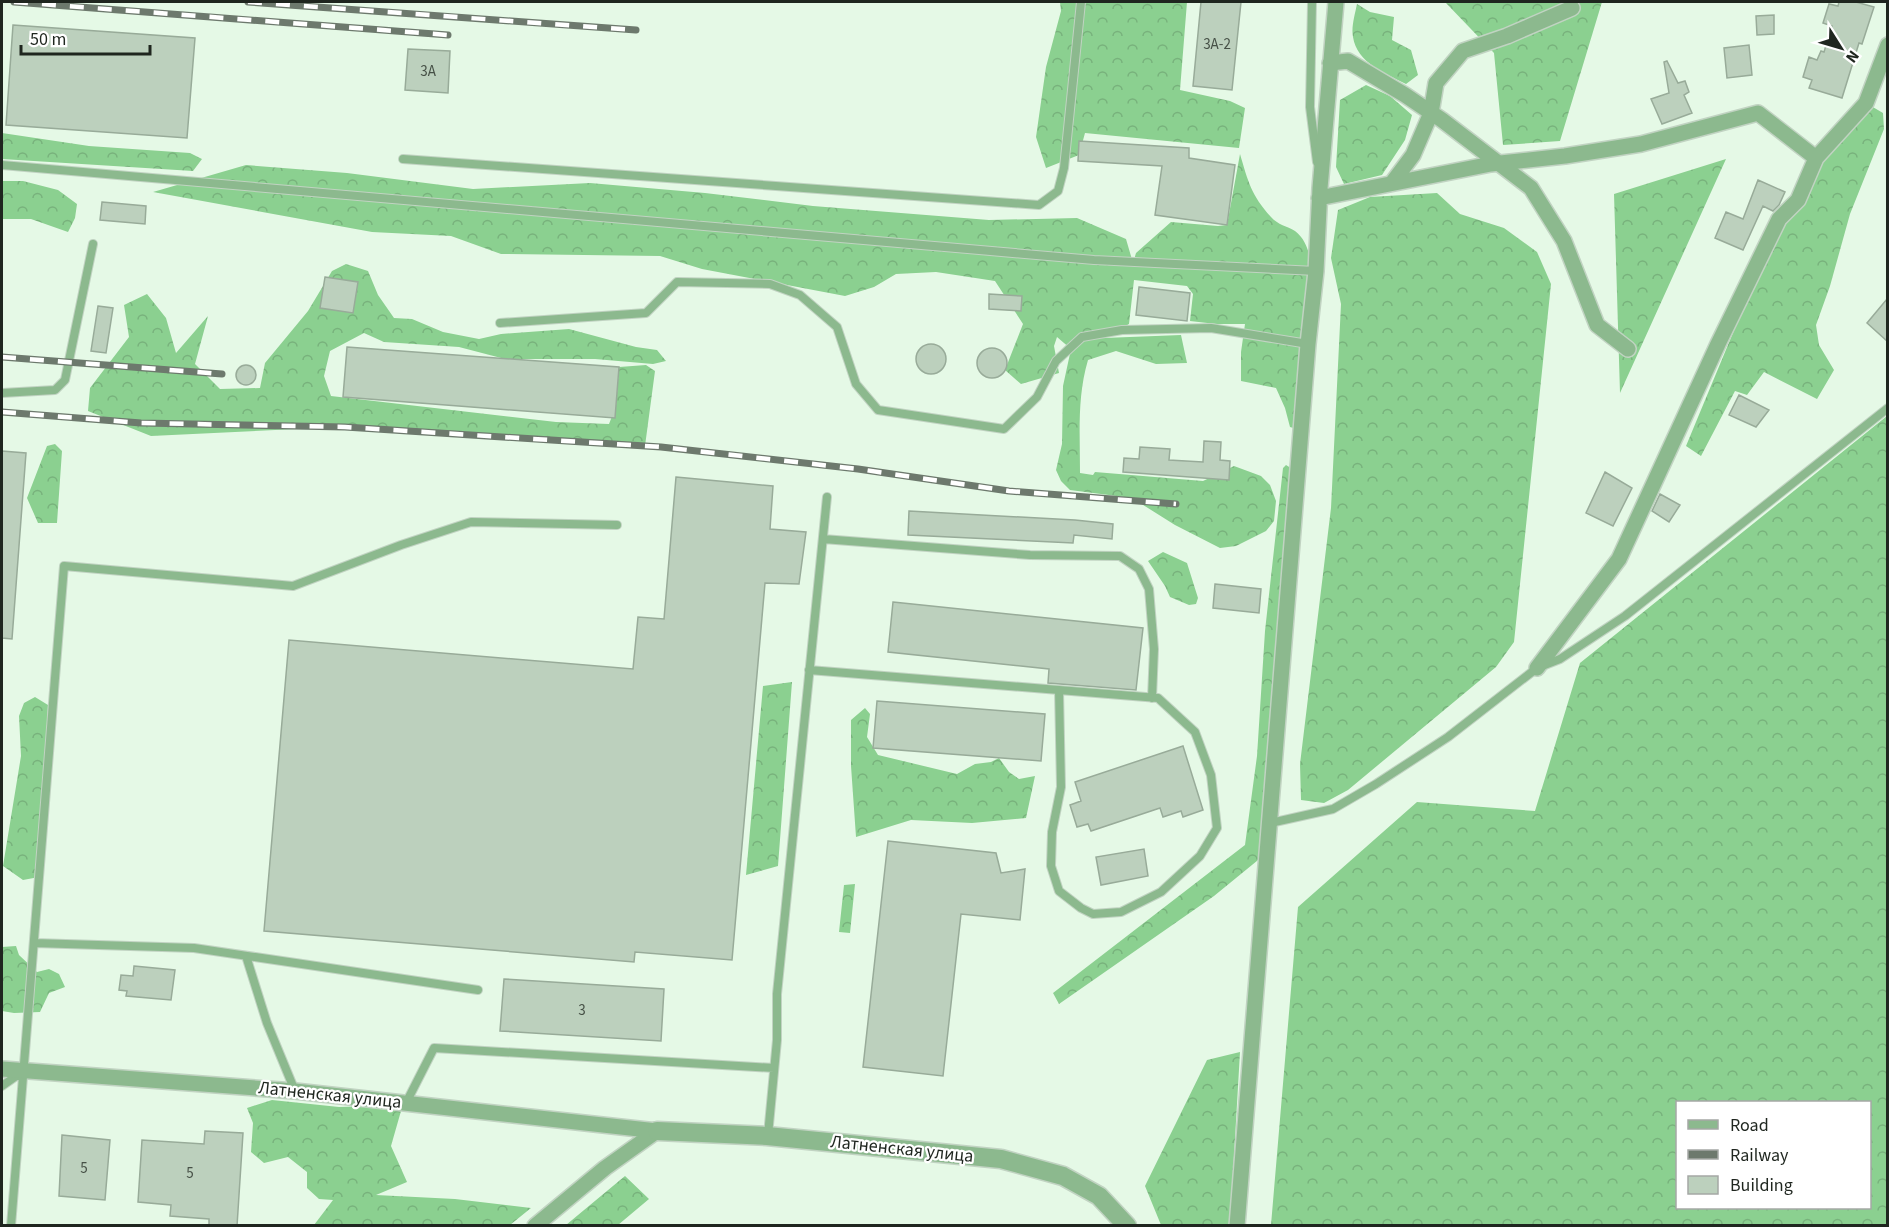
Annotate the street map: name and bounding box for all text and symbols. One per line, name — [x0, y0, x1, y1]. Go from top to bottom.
scale bar — [21, 18, 150, 56]
north arrow — [1811, 18, 1871, 78]
text: 50 m — [30, 27, 66, 52]
house number: 3А-2 — [1203, 34, 1231, 55]
text: N — [1840, 46, 1864, 67]
house number: 3А — [420, 61, 437, 82]
house number: 3 — [578, 1000, 586, 1021]
street label: Латненская улица — [257, 1075, 403, 1115]
legend — [1676, 1101, 1871, 1209]
text: Road — [1730, 1113, 1769, 1138]
street label: Латненская улица — [829, 1129, 975, 1169]
text: Railway — [1730, 1143, 1789, 1168]
house number: 5 — [80, 1158, 88, 1179]
house number: 5 — [186, 1163, 194, 1184]
text: Building — [1730, 1173, 1793, 1198]

